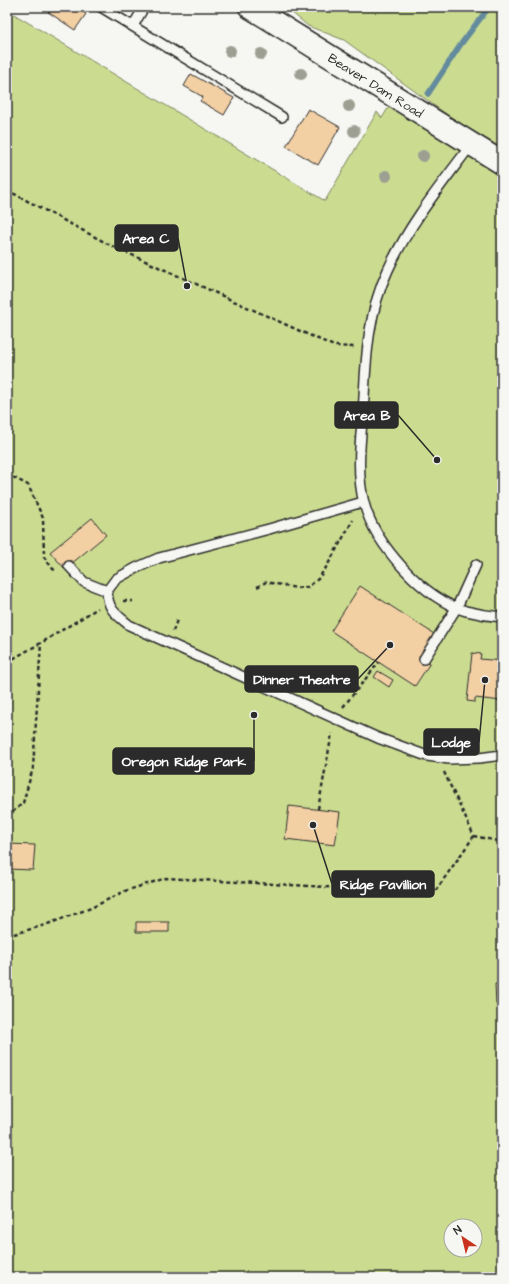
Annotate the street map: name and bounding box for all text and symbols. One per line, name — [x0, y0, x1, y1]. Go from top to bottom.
street label: Beaver Dam Road — [324, 49, 427, 123]
callout: Area C — [115, 225, 178, 251]
text: Area C — [123, 229, 170, 249]
callout: Area B — [335, 402, 398, 428]
text: Area B — [344, 406, 391, 426]
callout: Dinner Theatre — [245, 666, 358, 692]
text: Dinner Theatre — [253, 670, 351, 690]
callout: Lodge — [424, 729, 479, 755]
text: Lodge — [431, 733, 471, 754]
callout: Oregon Ridge Park — [113, 748, 254, 774]
text: Oregon Ridge Park — [122, 752, 247, 773]
callout: Ridge Pavillion — [332, 871, 434, 897]
text: Ridge Pavillion — [340, 875, 426, 896]
north arrow — [443, 1218, 483, 1258]
text: N — [450, 1222, 465, 1238]

